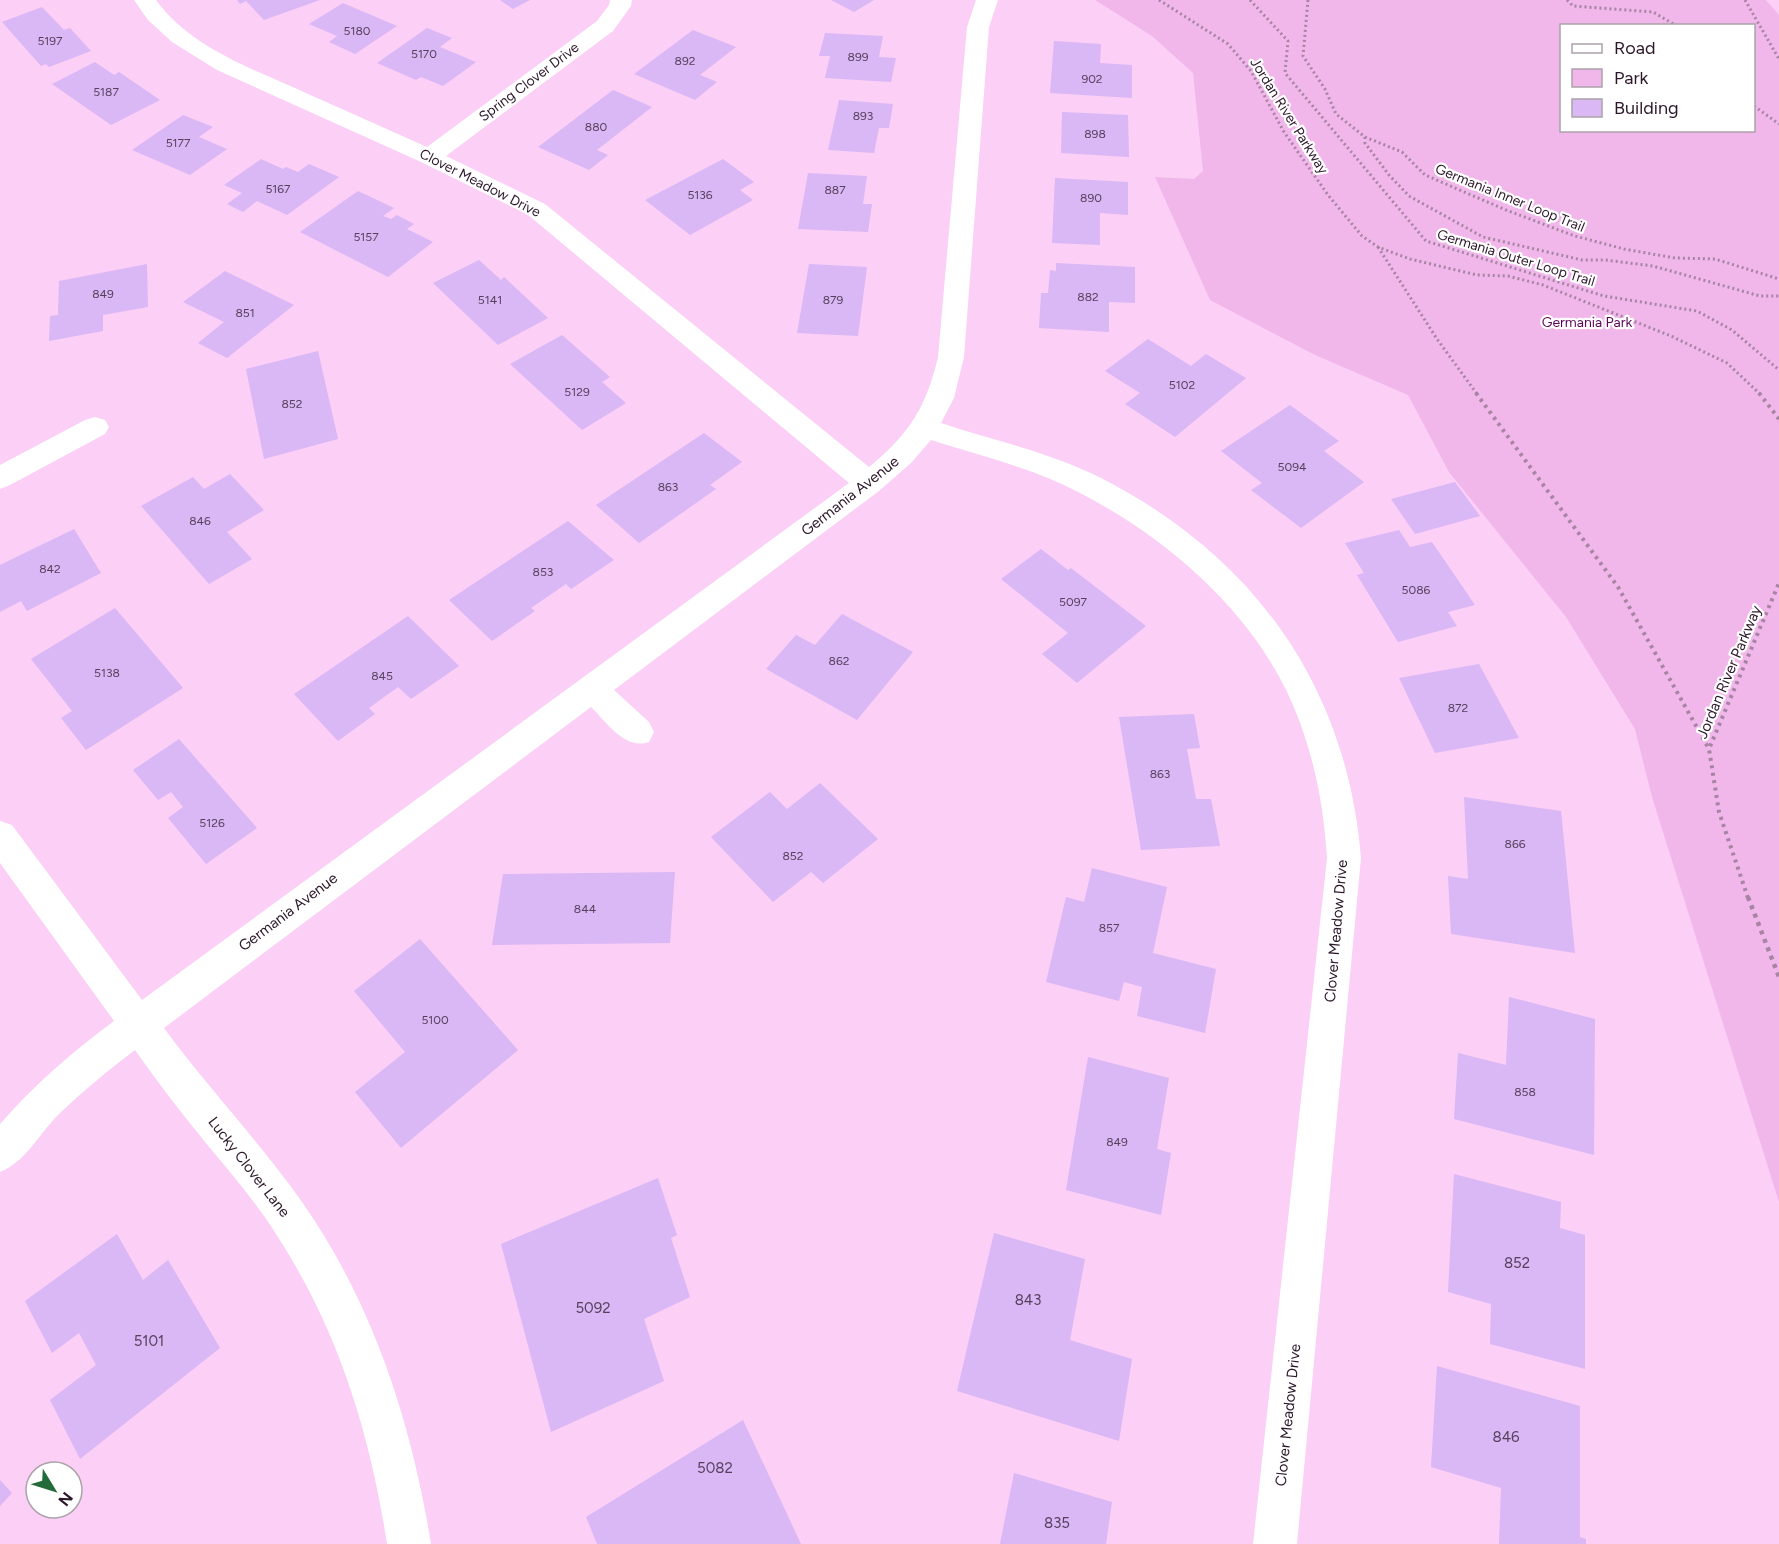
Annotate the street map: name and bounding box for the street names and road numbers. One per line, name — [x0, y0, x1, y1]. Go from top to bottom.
street label: Spring Clover Drive — [476, 39, 583, 125]
street label: Jordan River Parkway — [1246, 55, 1332, 178]
street label: Clover Meadow Drive — [417, 145, 544, 221]
street label: Germania Inner Loop Trail — [1433, 160, 1587, 236]
street label: Germania Outer Loop Trail — [1435, 226, 1597, 290]
street label: Germania Avenue — [798, 452, 902, 540]
street label: Jordan River Parkway — [1693, 603, 1765, 741]
street label: Clover Meadow Drive — [1321, 859, 1351, 1003]
street label: Germania Avenue — [235, 869, 341, 955]
street label: Lucky Clover Lane — [204, 1113, 294, 1221]
street label: Clover Meadow Drive — [1272, 1343, 1304, 1487]

